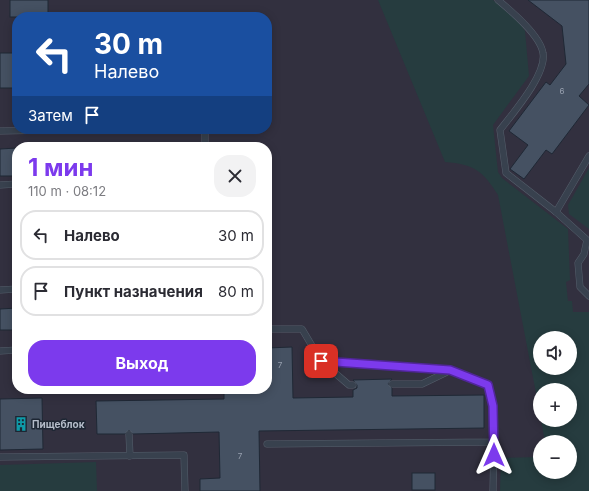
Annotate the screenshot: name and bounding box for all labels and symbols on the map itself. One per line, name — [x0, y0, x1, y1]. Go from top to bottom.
house number: 6 — [560, 86, 565, 96]
pin — [304, 344, 338, 378]
house number: 7 — [278, 360, 283, 370]
building icon: Пищеблок — [13, 416, 29, 432]
place label: Пищеблок — [32, 418, 85, 430]
position arrow — [473, 434, 515, 476]
house number: 7 — [238, 451, 243, 461]

